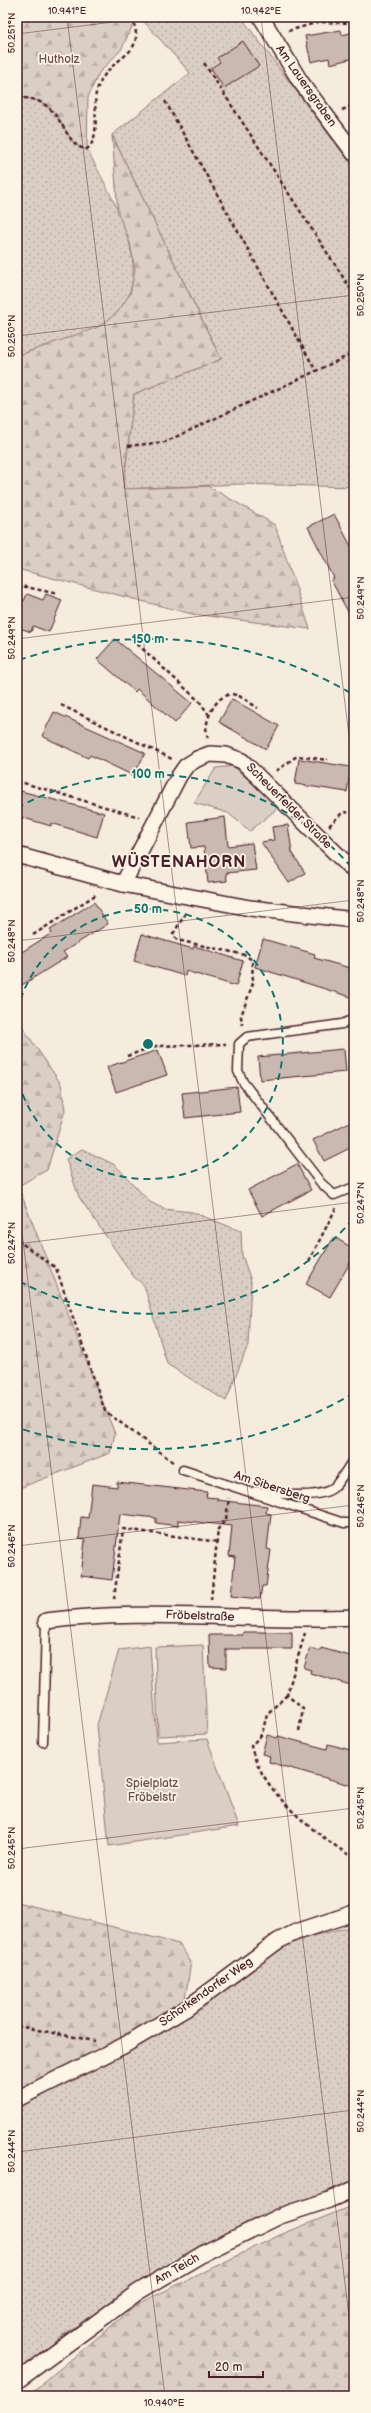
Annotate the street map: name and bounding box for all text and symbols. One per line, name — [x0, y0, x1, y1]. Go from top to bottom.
text: 10.941°E — [48, 5, 87, 17]
text: 10.942°E — [241, 5, 282, 17]
text: 50.251°N — [6, 12, 18, 54]
street label: Am Lauersgraben — [272, 42, 340, 130]
park label: Hutholz — [38, 52, 80, 67]
text: 50.250°N — [355, 273, 367, 317]
text: 50.250°N — [6, 314, 18, 358]
text: 50.249°N — [355, 576, 367, 620]
text: 50.249°N — [6, 616, 18, 660]
text: 150 m — [132, 632, 164, 647]
street label: Scheuerfelder Straße — [243, 760, 335, 852]
text: 100 m — [131, 767, 165, 782]
district label: WÜSTENAHORN — [112, 851, 246, 872]
text: 50.248°N — [355, 879, 367, 923]
text: 50 m — [134, 902, 162, 917]
text: 50.248°N — [6, 919, 18, 963]
centre of rings — [141, 1037, 155, 1051]
text: 50.247°N — [355, 1182, 367, 1224]
text: 50.247°N — [6, 1222, 18, 1264]
street label: Am Sibersberg — [232, 1468, 312, 1506]
text: 50.246°N — [355, 1484, 367, 1528]
text: 50.246°N — [6, 1524, 18, 1568]
street label: Fröbelstraße — [165, 1607, 235, 1625]
park label: Spielplatz Fröbelstr — [126, 1776, 179, 1805]
text: 50.245°N — [355, 1786, 367, 1830]
text: 50.245°N — [6, 1826, 18, 1870]
street label: Schorkendorfer Weg — [156, 1954, 256, 2030]
text: 50.244°N — [355, 2089, 367, 2133]
text: 50.244°N — [6, 2129, 18, 2173]
street label: Am Teich — [152, 2250, 202, 2288]
scale bar — [209, 2353, 263, 2379]
text: 20 m — [215, 2360, 242, 2375]
text: 10.940°E — [144, 2397, 185, 2409]

